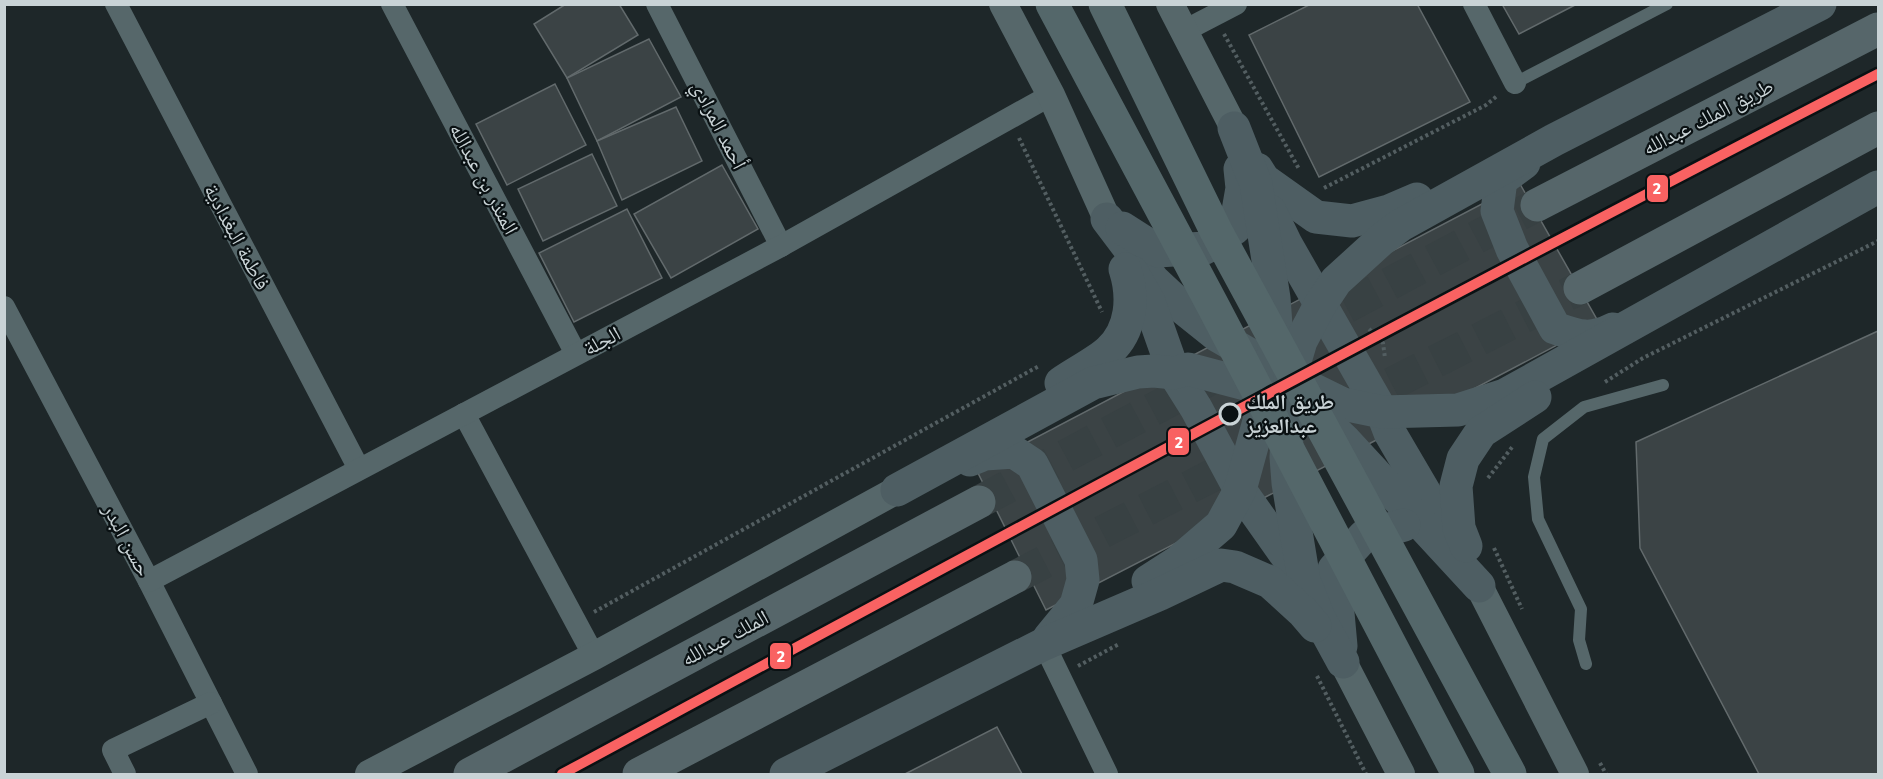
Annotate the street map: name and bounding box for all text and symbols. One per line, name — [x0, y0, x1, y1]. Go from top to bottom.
street label: طريق الملك عبدالله — [1638, 73, 1778, 161]
street label: أحمد المرادي — [683, 76, 752, 175]
street label: المنذر بن عبدالله — [444, 119, 524, 239]
line badge: 2 — [1646, 174, 1669, 203]
text: 2 — [1653, 179, 1661, 198]
street label: فاطمة البغدادية — [198, 180, 276, 294]
street label: الجلة — [579, 321, 625, 361]
place label: طريق الملك عبدالعزيز — [1245, 389, 1334, 439]
marker: طريق الملك عبدالعزيز — [1219, 403, 1241, 425]
line badge: 2 — [1167, 427, 1190, 456]
text: 2 — [1175, 433, 1183, 452]
street label: حسن البدر — [97, 498, 157, 581]
street label: الملك عبدالله — [677, 604, 773, 672]
line badge: 2 — [769, 642, 792, 670]
text: 2 — [777, 647, 785, 666]

